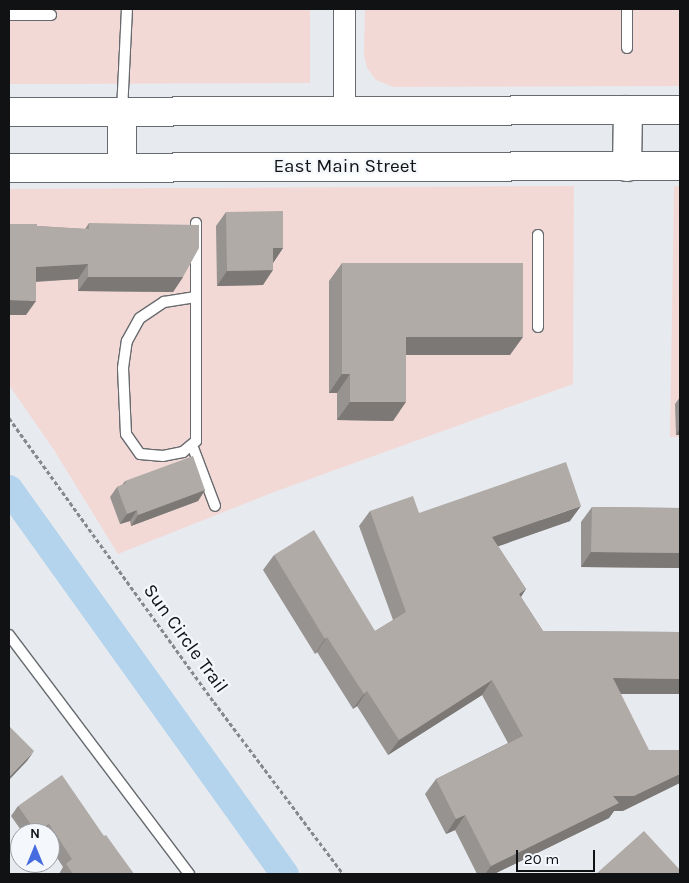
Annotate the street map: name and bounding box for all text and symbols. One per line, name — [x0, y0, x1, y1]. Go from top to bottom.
street label: East Main Street — [273, 156, 417, 178]
street label: Sun Circle Trail — [138, 580, 232, 698]
north arrow — [10, 823, 60, 873]
text: N — [30, 825, 40, 842]
scale bar — [519, 840, 598, 872]
text: 20 m — [524, 850, 559, 868]

